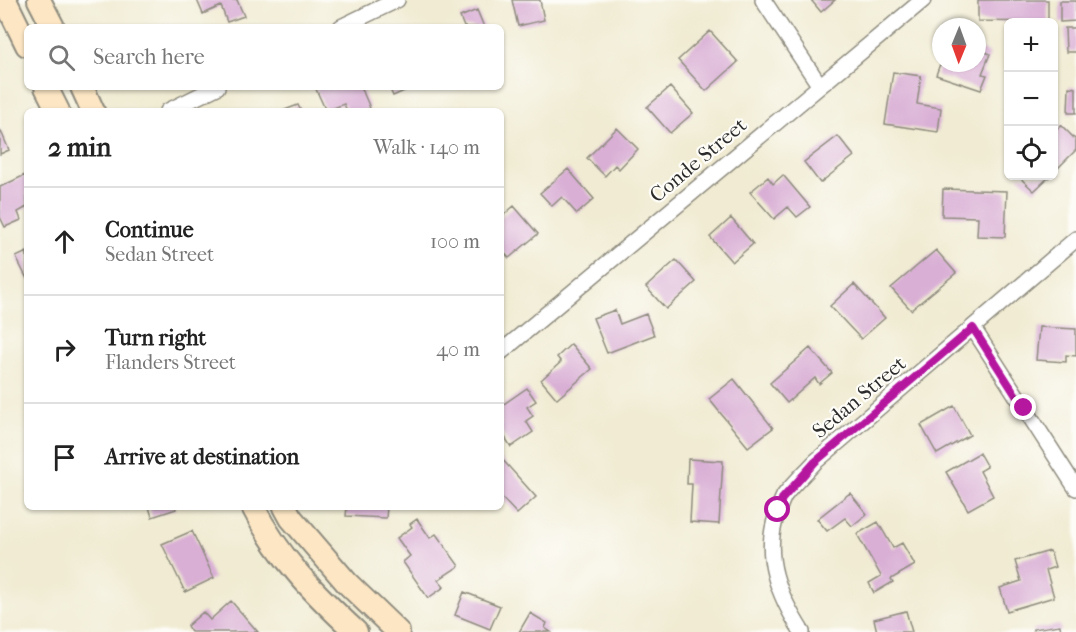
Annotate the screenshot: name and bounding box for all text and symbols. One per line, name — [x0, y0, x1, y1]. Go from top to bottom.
north arrow — [932, 18, 986, 72]
map controls — [1004, 18, 1058, 180]
button: + — [1004, 18, 1058, 72]
search box — [24, 24, 504, 90]
icon: search — [45, 41, 78, 74]
text: Search here — [93, 44, 205, 70]
button: − — [1004, 72, 1058, 126]
street label: Conde Street — [645, 112, 751, 207]
button: locate — [1004, 126, 1058, 180]
text: 2 min — [48, 132, 111, 163]
text: Walk · 140 m — [373, 136, 480, 159]
text: Continue — [105, 217, 194, 243]
icon: ahead — [48, 225, 81, 258]
text: 100 m — [430, 230, 480, 253]
text: Sedan Street — [105, 243, 214, 266]
text: Turn right — [105, 325, 206, 351]
icon: right — [48, 333, 81, 366]
text: 40 m — [436, 338, 480, 361]
text: Flanders Street — [105, 351, 236, 374]
street label: Sedan Street — [807, 351, 911, 443]
route end — [1010, 394, 1036, 420]
icon: arrive — [48, 441, 81, 474]
text: Arrive at destination — [105, 444, 299, 470]
route start — [764, 496, 790, 522]

